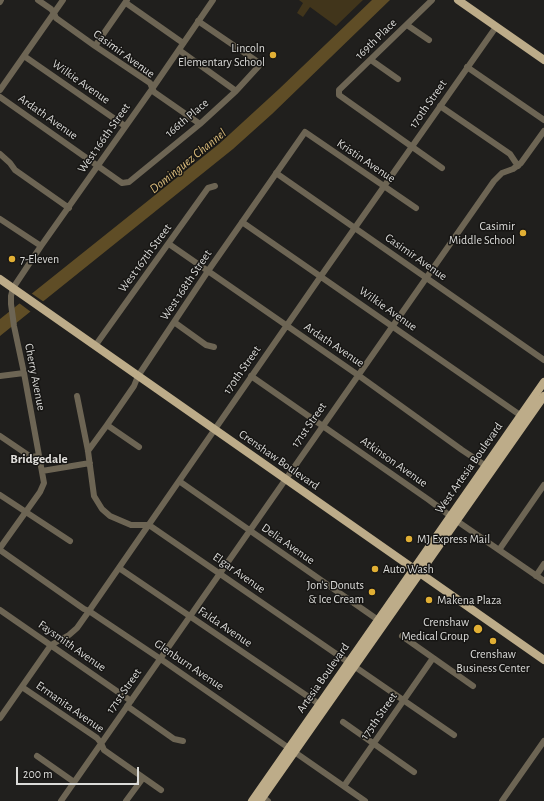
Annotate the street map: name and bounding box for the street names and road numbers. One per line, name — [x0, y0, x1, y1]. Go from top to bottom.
street label: 169th Place — [352, 16, 400, 62]
street label: Casimir Avenue — [90, 27, 158, 81]
street label: Wilkie Avenue — [49, 57, 113, 107]
street label: 170th Street — [406, 77, 450, 131]
street label: Ardath Avenue — [15, 91, 81, 143]
street label: 166th Place — [162, 96, 212, 140]
street label: West 166th Street — [75, 100, 133, 176]
street label: Kristin Avenue — [334, 136, 398, 186]
street label: West 167th Street — [115, 221, 175, 295]
street label: Casimir Avenue — [382, 230, 450, 284]
street label: West 168th Street — [157, 247, 215, 323]
street label: Wilkie Avenue — [356, 284, 420, 334]
street label: Ardath Avenue — [301, 320, 367, 370]
street label: Cherry Avenue — [21, 342, 49, 412]
street label: 170th Street — [220, 343, 264, 397]
street label: 171st Street — [288, 400, 330, 450]
street label: West Artesia Boulevard — [432, 420, 506, 516]
street label: Crenshaw Boulevard — [236, 427, 322, 493]
street label: Atkinson Avenue — [358, 434, 430, 490]
street label: Delia Avenue — [259, 520, 317, 568]
street label: Elgar Avenue — [210, 550, 268, 596]
street label: Falda Avenue — [195, 604, 255, 650]
street label: Faysmith Avenue — [35, 617, 109, 675]
street label: Glenburn Avenue — [151, 636, 227, 694]
street label: Artesia Boulevard — [294, 640, 352, 716]
street label: 171st Street — [103, 666, 145, 716]
street label: Ermanita Avenue — [33, 678, 107, 736]
street label: 175th Street — [357, 690, 401, 742]

